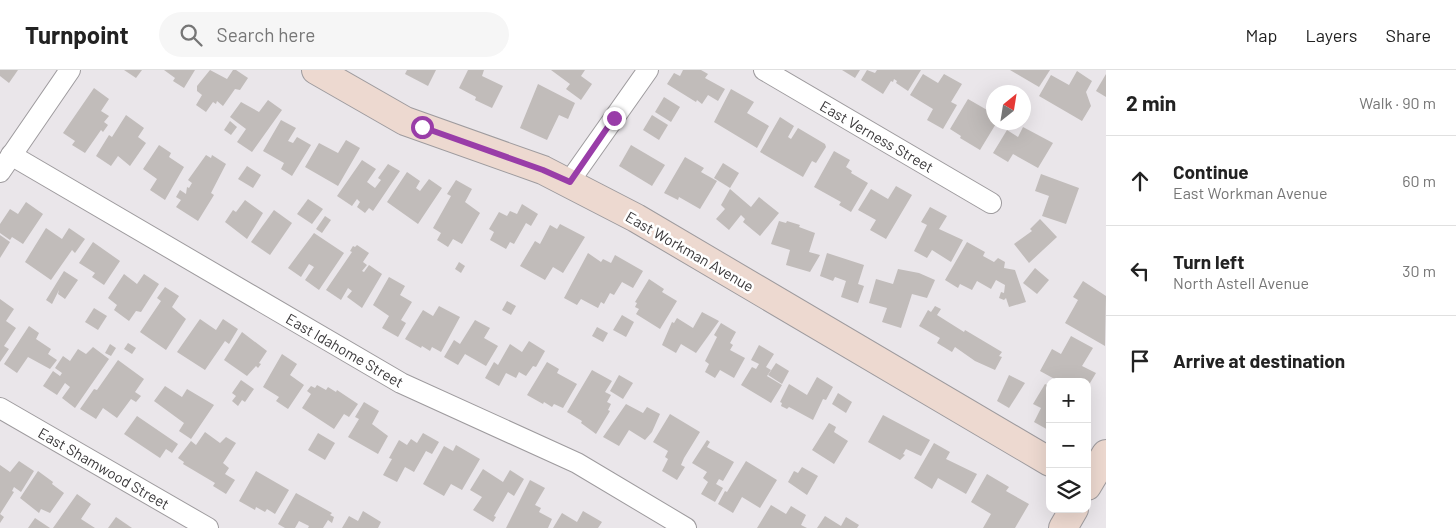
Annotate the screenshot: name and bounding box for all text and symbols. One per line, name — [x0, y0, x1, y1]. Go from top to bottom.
search box — [159, 12, 509, 57]
text: Turnpoint — [25, 20, 129, 49]
icon: search — [177, 21, 205, 49]
text: Search here — [217, 23, 315, 46]
text: Map — [1245, 24, 1277, 46]
text: Layers — [1305, 24, 1358, 46]
text: Share — [1386, 24, 1431, 46]
north arrow — [986, 85, 1031, 130]
text: 2 min — [1126, 90, 1176, 115]
text: Walk · 90 m — [1359, 93, 1436, 112]
street label: East Verness Street — [817, 96, 937, 176]
route end — [603, 107, 626, 130]
route start — [411, 116, 434, 139]
text: Continue — [1173, 160, 1249, 183]
icon: ahead — [1126, 167, 1154, 195]
text: 60 m — [1402, 171, 1436, 190]
text: East Workman Avenue — [1173, 183, 1327, 202]
street label: East Workman Avenue — [623, 207, 757, 295]
text: Turn left — [1173, 250, 1244, 273]
icon: left — [1126, 257, 1154, 285]
text: 30 m — [1402, 261, 1436, 280]
text: North Astell Avenue — [1173, 273, 1309, 292]
street label: East Idahome Street — [283, 309, 407, 391]
icon: arrive — [1126, 347, 1154, 375]
text: Arrive at destination — [1173, 349, 1345, 372]
map controls — [1046, 378, 1091, 513]
button: + — [1046, 378, 1091, 423]
street label: East Shamwood Street — [35, 423, 173, 513]
button: − — [1046, 423, 1091, 468]
button: layers — [1046, 468, 1091, 513]

